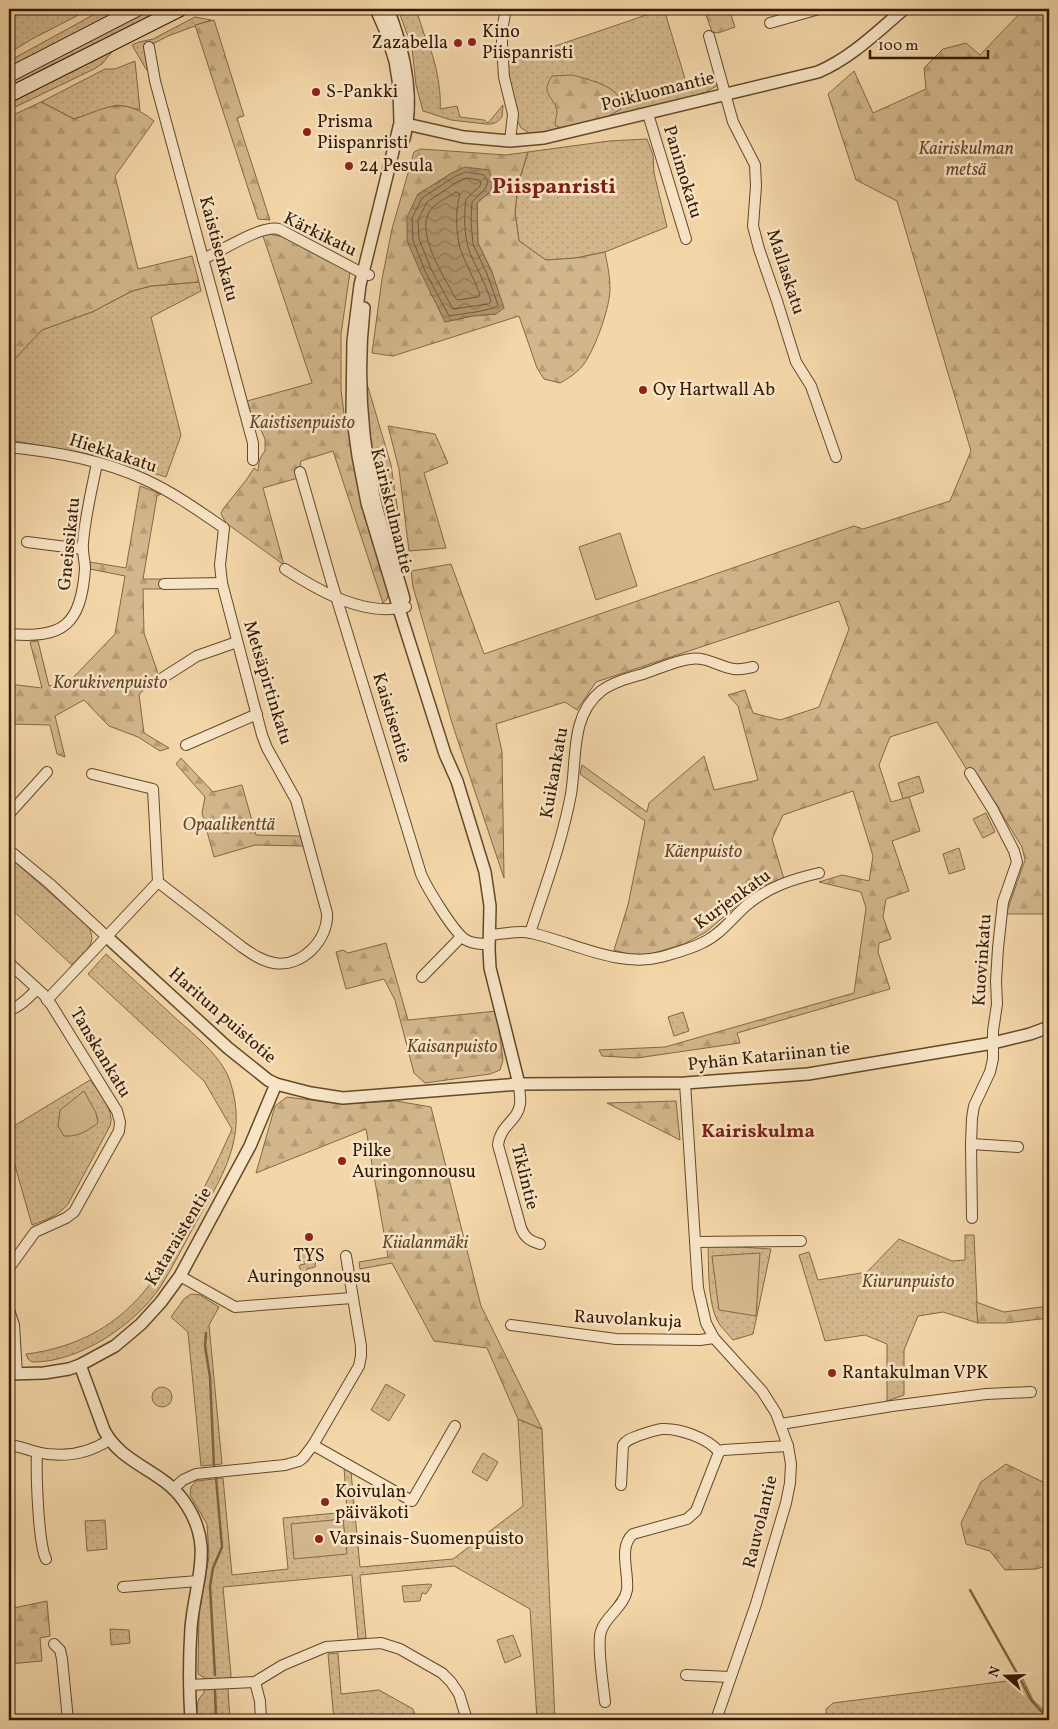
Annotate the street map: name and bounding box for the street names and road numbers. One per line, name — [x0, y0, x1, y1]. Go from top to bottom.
street label: Poikluomantie — [599, 66, 717, 118]
street label: Panimokatu — [656, 122, 708, 222]
street label: Kaistisenkatu — [192, 194, 244, 304]
street label: Kärkikatu — [279, 206, 361, 264]
street label: Mallaskatu — [759, 226, 811, 318]
street label: Hiekkakatu — [66, 428, 160, 480]
street label: Kairiskulmantie — [363, 446, 419, 576]
street label: Gneissikatu — [53, 496, 87, 592]
street label: Metsäpirtinkatu — [236, 618, 298, 748]
street label: Kaistisentie — [365, 670, 417, 766]
street label: Kuikankatu — [535, 725, 575, 821]
street label: Kurjenkatu — [690, 864, 776, 936]
street label: Kuovinkatu — [967, 913, 999, 1007]
street label: Haritun puistotie — [163, 962, 281, 1070]
street label: Tanskankatu — [63, 1003, 137, 1103]
street label: Pyhän Katariinan tie — [687, 1036, 851, 1078]
street label: Tiklintie — [504, 1142, 544, 1212]
street label: Kataraistentie — [140, 1183, 218, 1291]
street label: Rauvolankuja — [573, 1305, 683, 1335]
street label: Rauvolantie — [737, 1473, 785, 1571]

